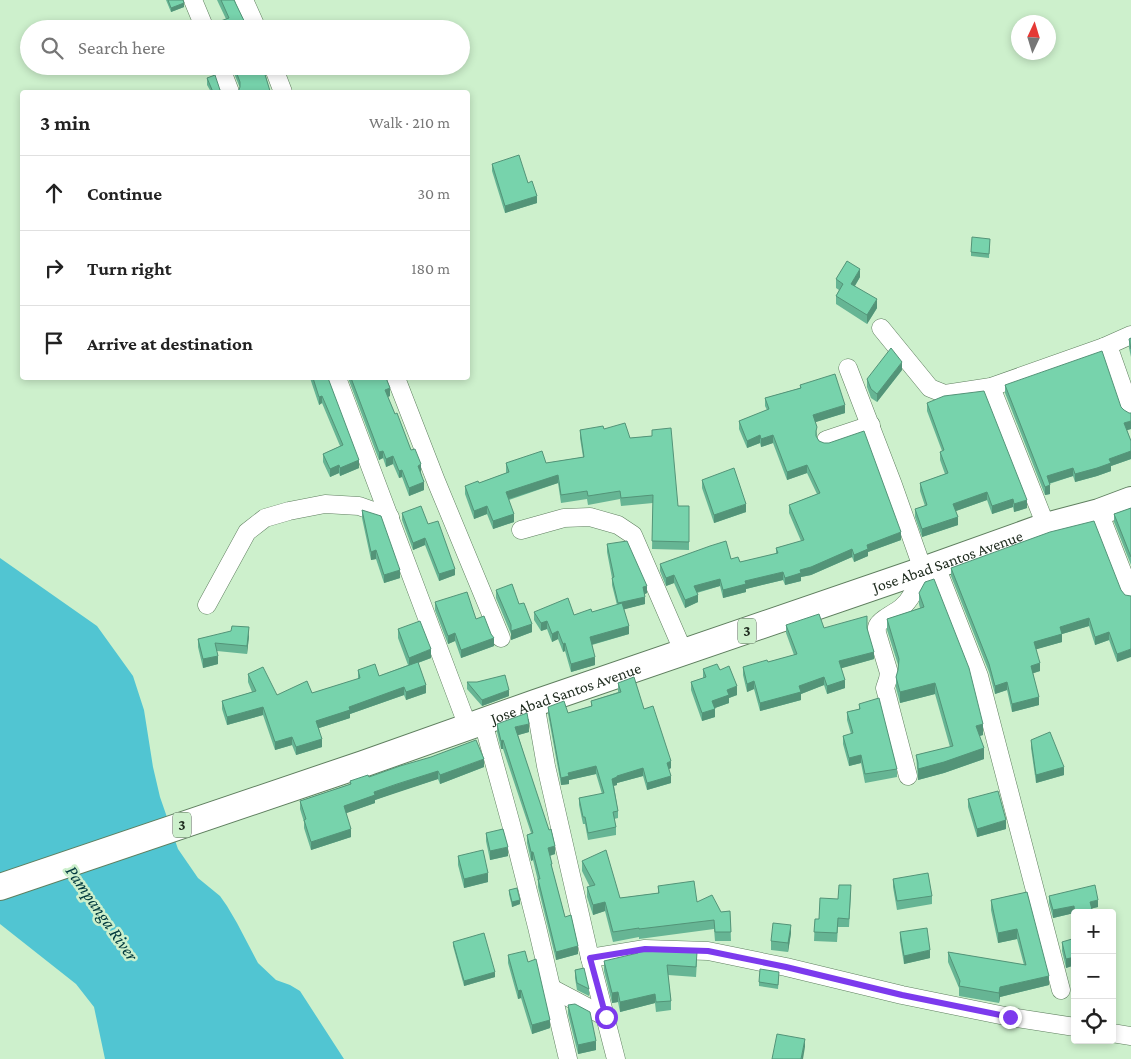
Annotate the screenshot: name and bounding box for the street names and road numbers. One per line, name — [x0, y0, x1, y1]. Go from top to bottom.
street label: Jose Abad Santos Avenue — [868, 527, 1025, 597]
road number: 3 — [738, 618, 756, 644]
street label: Jose Abad Santos Avenue — [486, 659, 643, 729]
road number: 3 — [173, 812, 191, 838]

